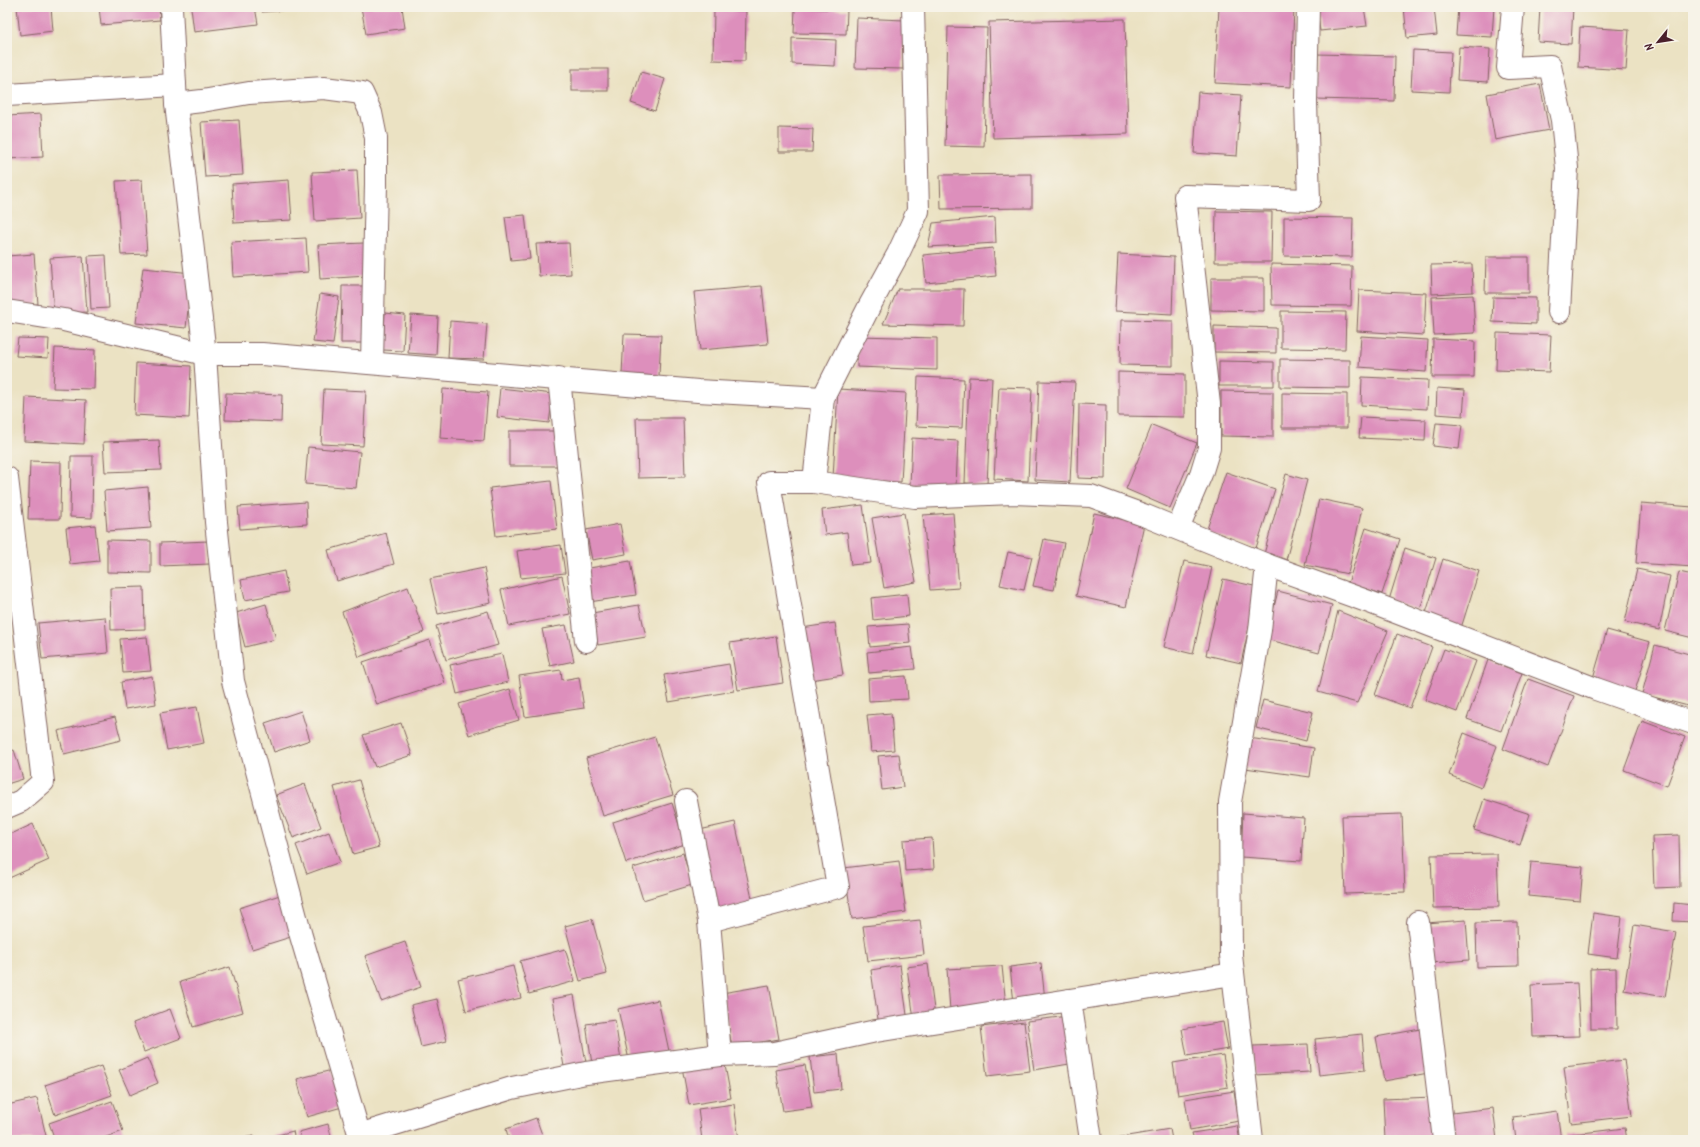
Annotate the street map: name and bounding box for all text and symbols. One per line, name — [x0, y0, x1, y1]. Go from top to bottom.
north arrow — [1638, 22, 1678, 62]
text: N — [1641, 39, 1660, 54]

